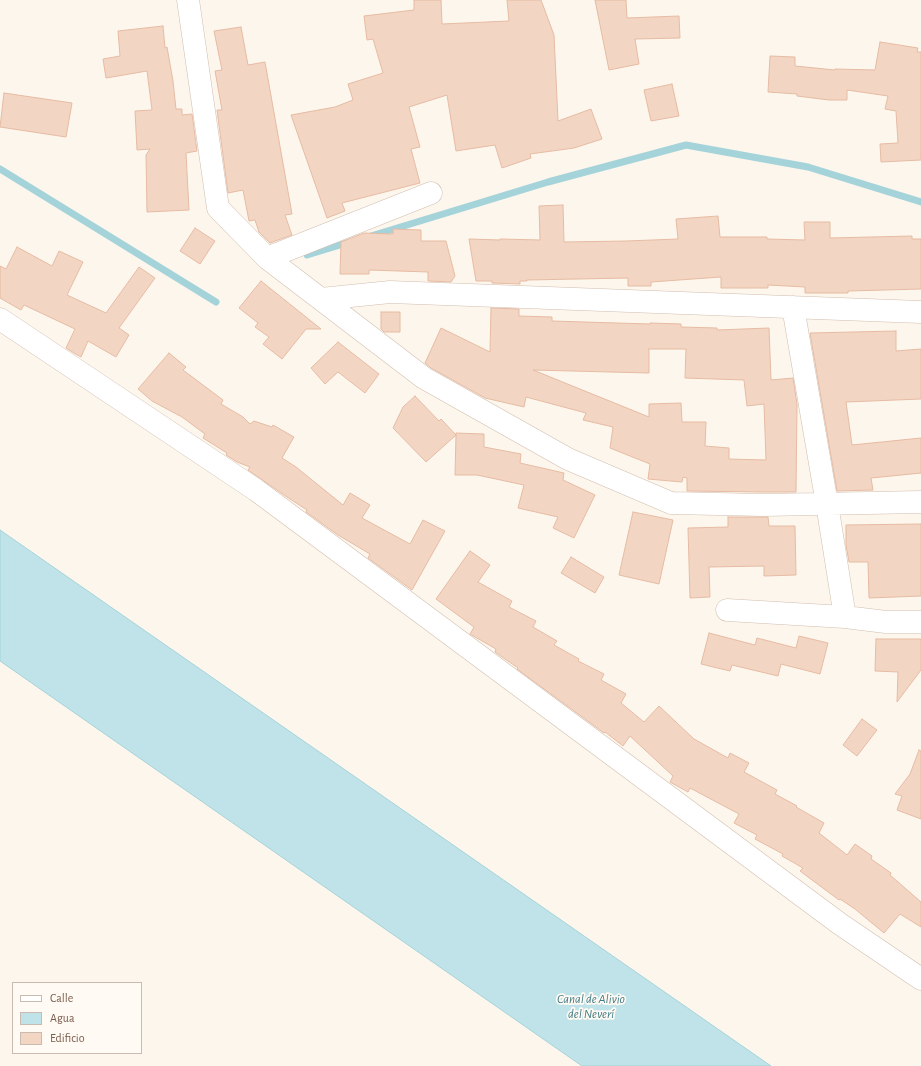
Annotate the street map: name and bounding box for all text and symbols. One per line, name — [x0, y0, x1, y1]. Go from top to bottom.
legend — [12, 982, 142, 1054]
water label: Canal de Alivio del Neverí — [557, 991, 625, 1022]
text: Calle — [50, 992, 73, 1004]
text: Agua — [50, 1012, 74, 1024]
text: Edificio — [50, 1032, 85, 1044]

